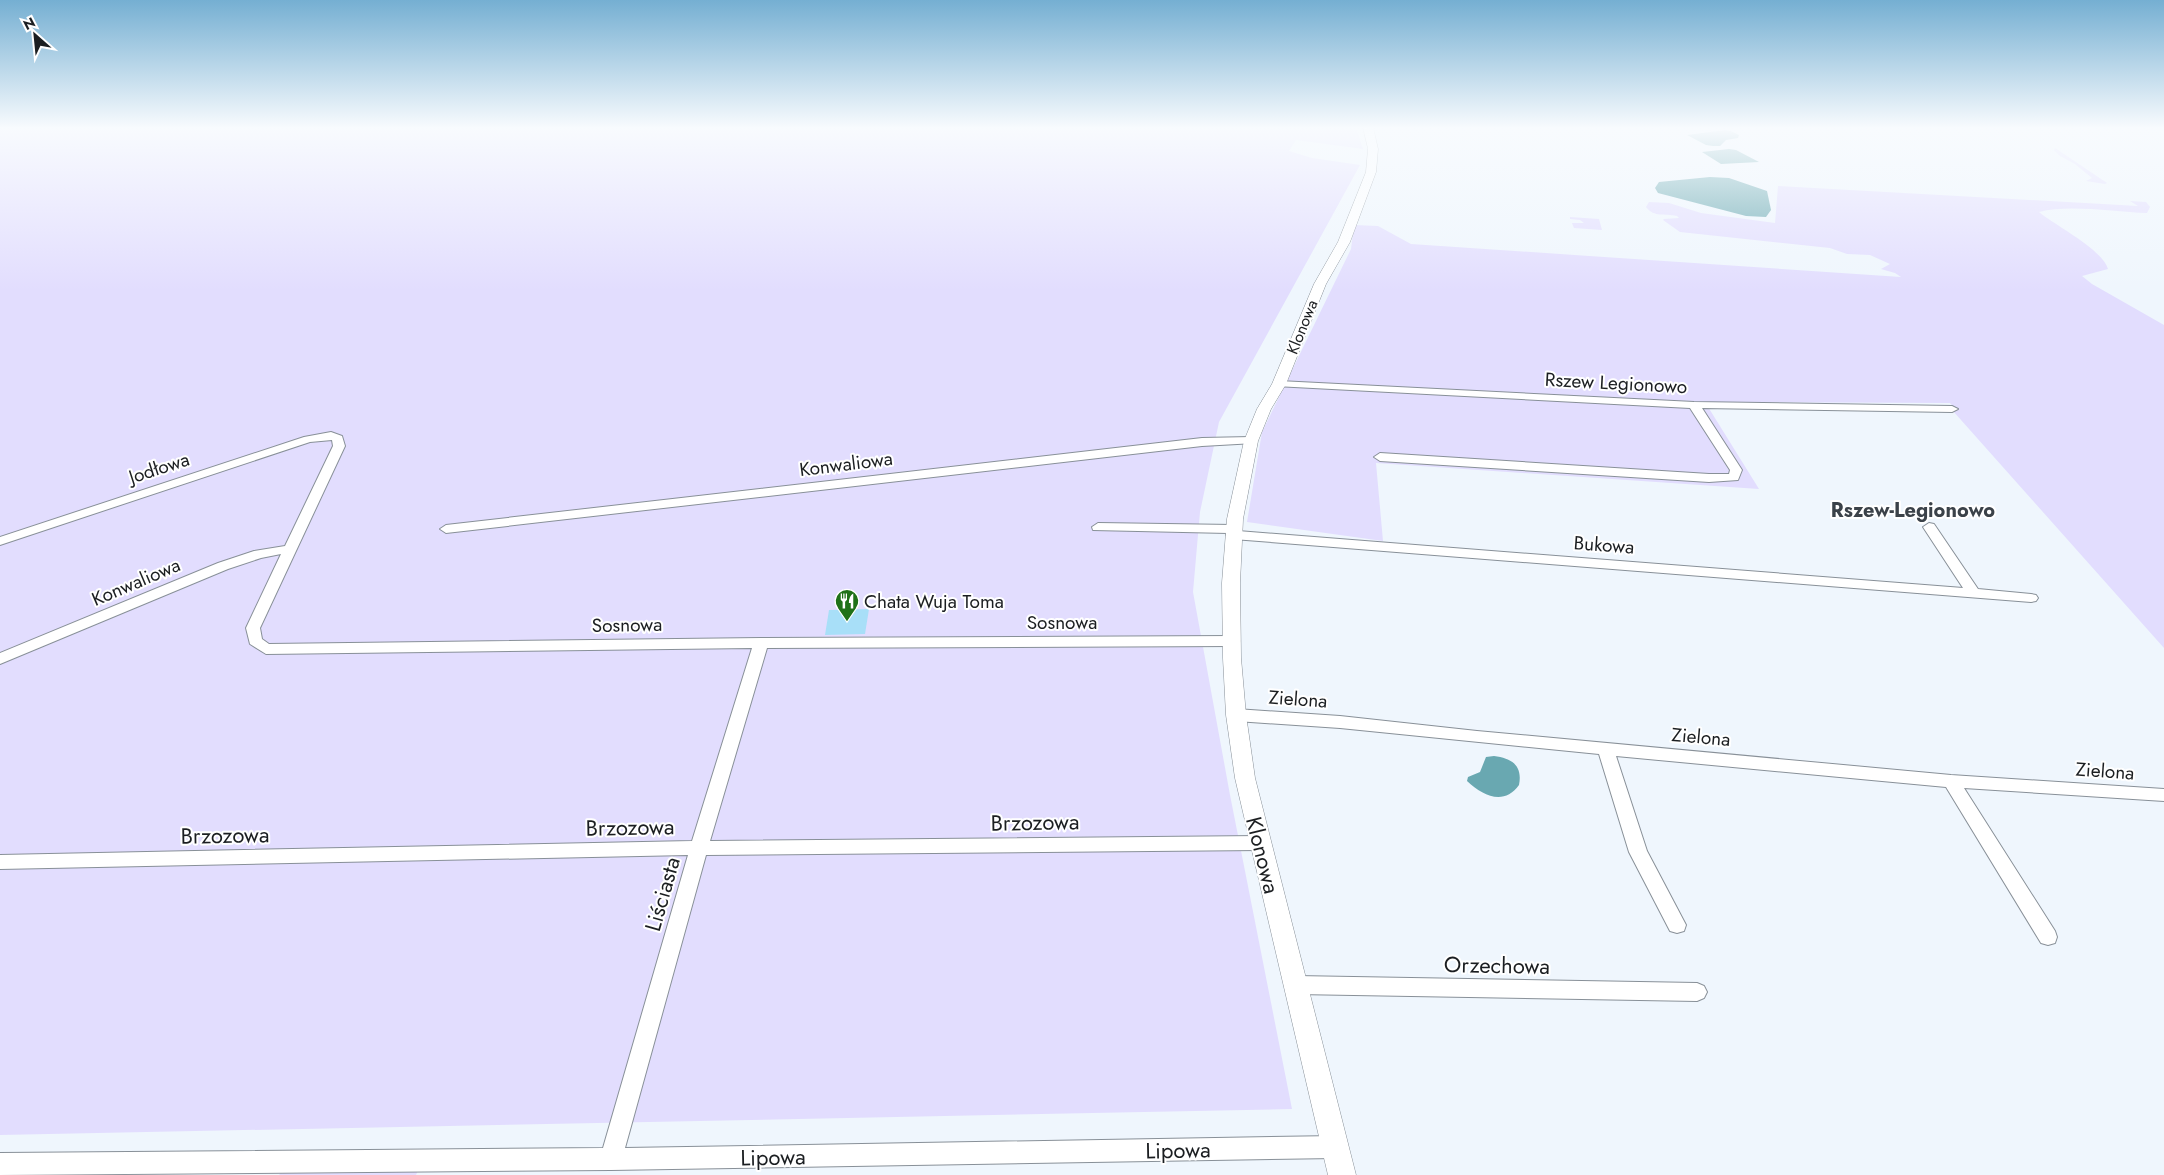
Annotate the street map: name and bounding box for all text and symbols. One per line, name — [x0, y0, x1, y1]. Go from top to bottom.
north arrow — [10, 10, 60, 60]
text: N — [20, 12, 39, 35]
street label: Klonowa — [1281, 296, 1323, 358]
street label: Rszew Legionowo — [1544, 366, 1688, 400]
street label: Konwaliowa — [798, 445, 894, 483]
street label: Jodłowa — [122, 446, 193, 491]
district label: Rszew-Legionowo — [1831, 496, 1995, 525]
street label: Bukowa — [1573, 529, 1635, 561]
street label: Konwaliowa — [87, 551, 185, 613]
restaurant icon: Chata Wuja Toma — [834, 588, 860, 622]
place label: Chata Wuja Toma — [864, 588, 1004, 615]
street label: Sosnowa — [1027, 609, 1097, 636]
street label: Sosnowa — [591, 611, 663, 639]
street label: Zielona — [1268, 683, 1328, 715]
street label: Zielona — [1670, 721, 1732, 753]
street label: Zielona — [2075, 755, 2135, 787]
street label: Brzozowa — [990, 805, 1080, 839]
street label: Brzozowa — [585, 810, 675, 844]
street label: Klonowa — [1238, 813, 1288, 897]
street label: Brzozowa — [180, 818, 270, 852]
street label: Liściasta — [636, 853, 688, 935]
street label: Orzechowa — [1444, 948, 1550, 982]
street label: Lipowa — [1145, 1133, 1211, 1167]
street label: Lipowa — [740, 1140, 806, 1174]

